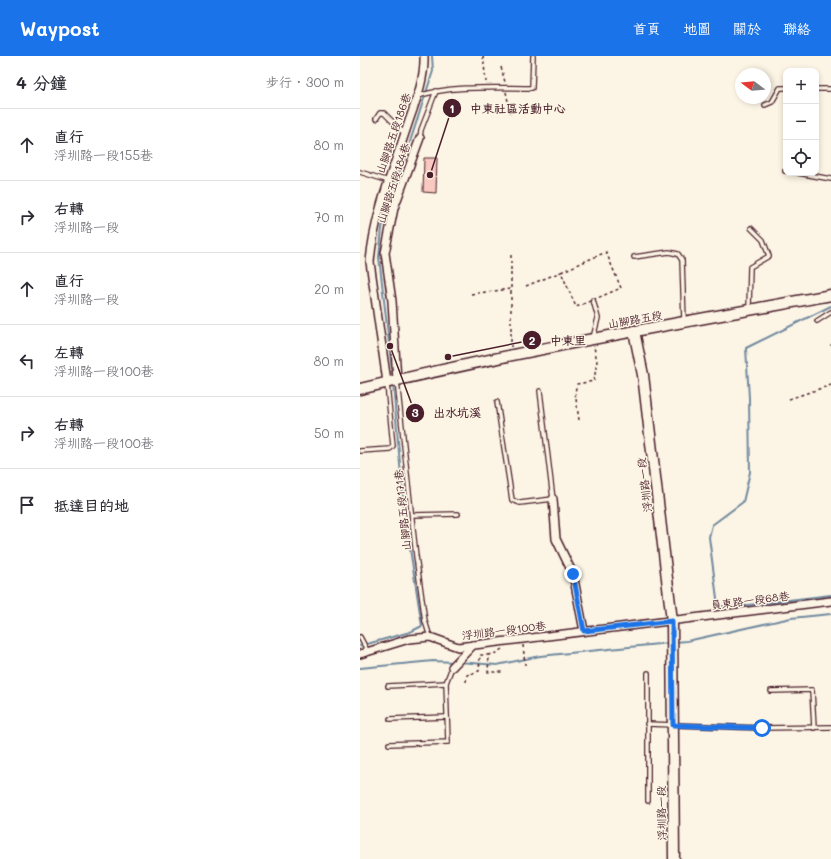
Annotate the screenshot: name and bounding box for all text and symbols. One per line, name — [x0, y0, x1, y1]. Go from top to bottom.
text: Waypost — [20, 16, 100, 41]
text: 首頁 — [633, 19, 661, 38]
text: 地圖 — [683, 19, 711, 38]
text: 關於 — [733, 19, 761, 38]
text: 聯絡 — [783, 19, 811, 38]
north arrow — [735, 68, 771, 104]
map controls — [783, 68, 819, 176]
button: + — [783, 68, 819, 104]
text: 4 分鐘 — [16, 71, 67, 93]
text: 步行 · 300 m — [266, 73, 344, 90]
street label: 山腳路五段186巷 — [372, 91, 414, 175]
callout: 中東社區活動中心 — [442, 96, 574, 120]
text: 1 — [449, 100, 455, 116]
text: 中東社區活動中心 — [470, 100, 566, 116]
button: − — [783, 104, 819, 140]
text: 直行 — [54, 126, 84, 146]
icon: ahead — [16, 134, 38, 156]
text: 80 m — [314, 136, 344, 153]
button: locate — [783, 140, 819, 176]
street label: 山腳路五段184巷 — [373, 141, 413, 225]
text: 浮圳路一段155巷 — [54, 146, 153, 163]
text: 右轉 — [54, 198, 84, 218]
icon: right — [16, 206, 38, 228]
text: 70 m — [314, 208, 344, 225]
text: 浮圳路一段 — [54, 218, 119, 235]
text: 直行 — [54, 270, 84, 290]
icon: ahead — [16, 278, 38, 300]
text: 20 m — [314, 280, 344, 297]
text: 浮圳路一段 — [54, 290, 119, 307]
street label: 山腳路五段 — [607, 307, 663, 331]
callout: 中東里 — [522, 328, 594, 352]
text: 2 — [529, 332, 536, 348]
text: 中東里 — [550, 332, 586, 348]
text: 左轉 — [54, 342, 84, 362]
icon: left — [16, 350, 38, 372]
text: 80 m — [314, 352, 344, 369]
text: 浮圳路一段100巷 — [54, 362, 154, 379]
callout: 出水坑溪 — [405, 401, 489, 425]
text: 3 — [411, 404, 419, 420]
text: 出水坑溪 — [433, 404, 481, 420]
text: 右轉 — [54, 414, 84, 434]
icon: right — [16, 422, 38, 444]
text: 50 m — [314, 424, 344, 441]
text: 浮圳路一段100巷 — [54, 434, 154, 451]
street label: 浮圳路一段 — [633, 457, 655, 513]
street label: 山腳路五段171巷 — [390, 468, 414, 552]
icon: arrive — [16, 494, 38, 516]
text: 抵達目的地 — [54, 495, 129, 515]
route end — [564, 565, 582, 583]
street label: 員東路一段68巷 — [710, 588, 790, 612]
street label: 浮圳路一段100巷 — [461, 617, 547, 643]
route start — [753, 719, 771, 737]
street label: 浮圳路一段 — [653, 785, 669, 841]

